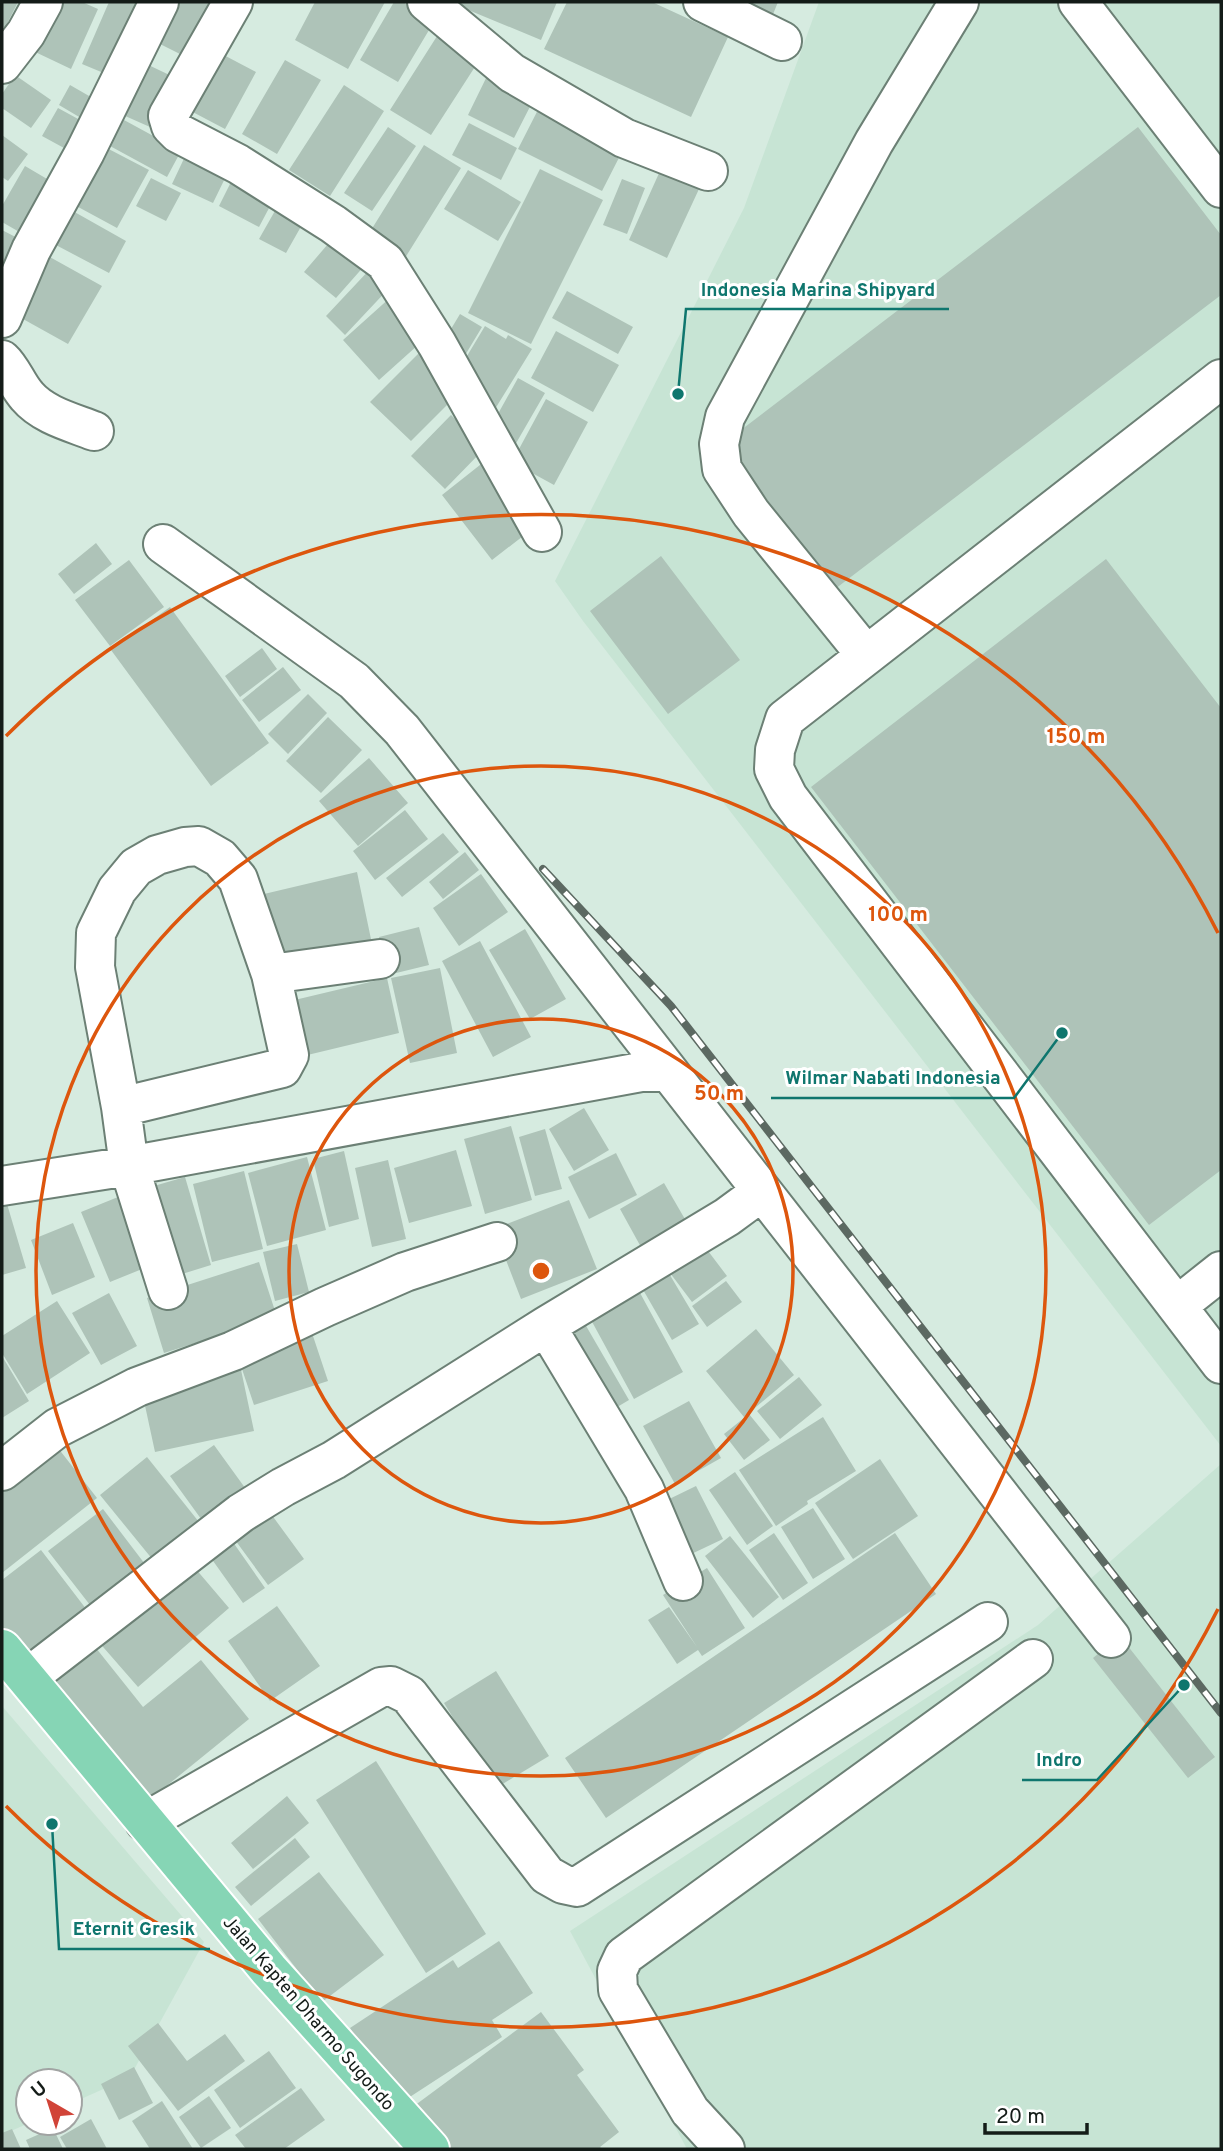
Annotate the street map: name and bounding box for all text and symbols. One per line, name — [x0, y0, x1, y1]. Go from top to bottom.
callout: Indonesia Marina Shipyard — [686, 269, 949, 309]
text: Indonesia Marina Shipyard — [701, 279, 935, 303]
text: 150 m — [1047, 724, 1105, 751]
text: 100 m — [868, 902, 928, 929]
callout: Wilmar Nabati Indonesia — [771, 1058, 1014, 1098]
text: Wilmar Nabati Indonesia — [785, 1067, 1001, 1091]
text: 50 m — [694, 1081, 744, 1108]
centre of rings — [529, 1259, 553, 1283]
callout: Indro — [1022, 1740, 1097, 1780]
text: Indro — [1036, 1749, 1082, 1773]
callout: Eternit Gresik — [59, 1909, 210, 1949]
street label: Jalan Kapten Dharmo Sugondo — [217, 1912, 399, 2116]
text: Eternit Gresik — [73, 1918, 196, 1942]
north arrow — [14, 2067, 84, 2137]
text: U — [27, 2077, 52, 2104]
scale bar — [985, 2092, 1086, 2136]
text: 20 m — [996, 2104, 1045, 2131]

